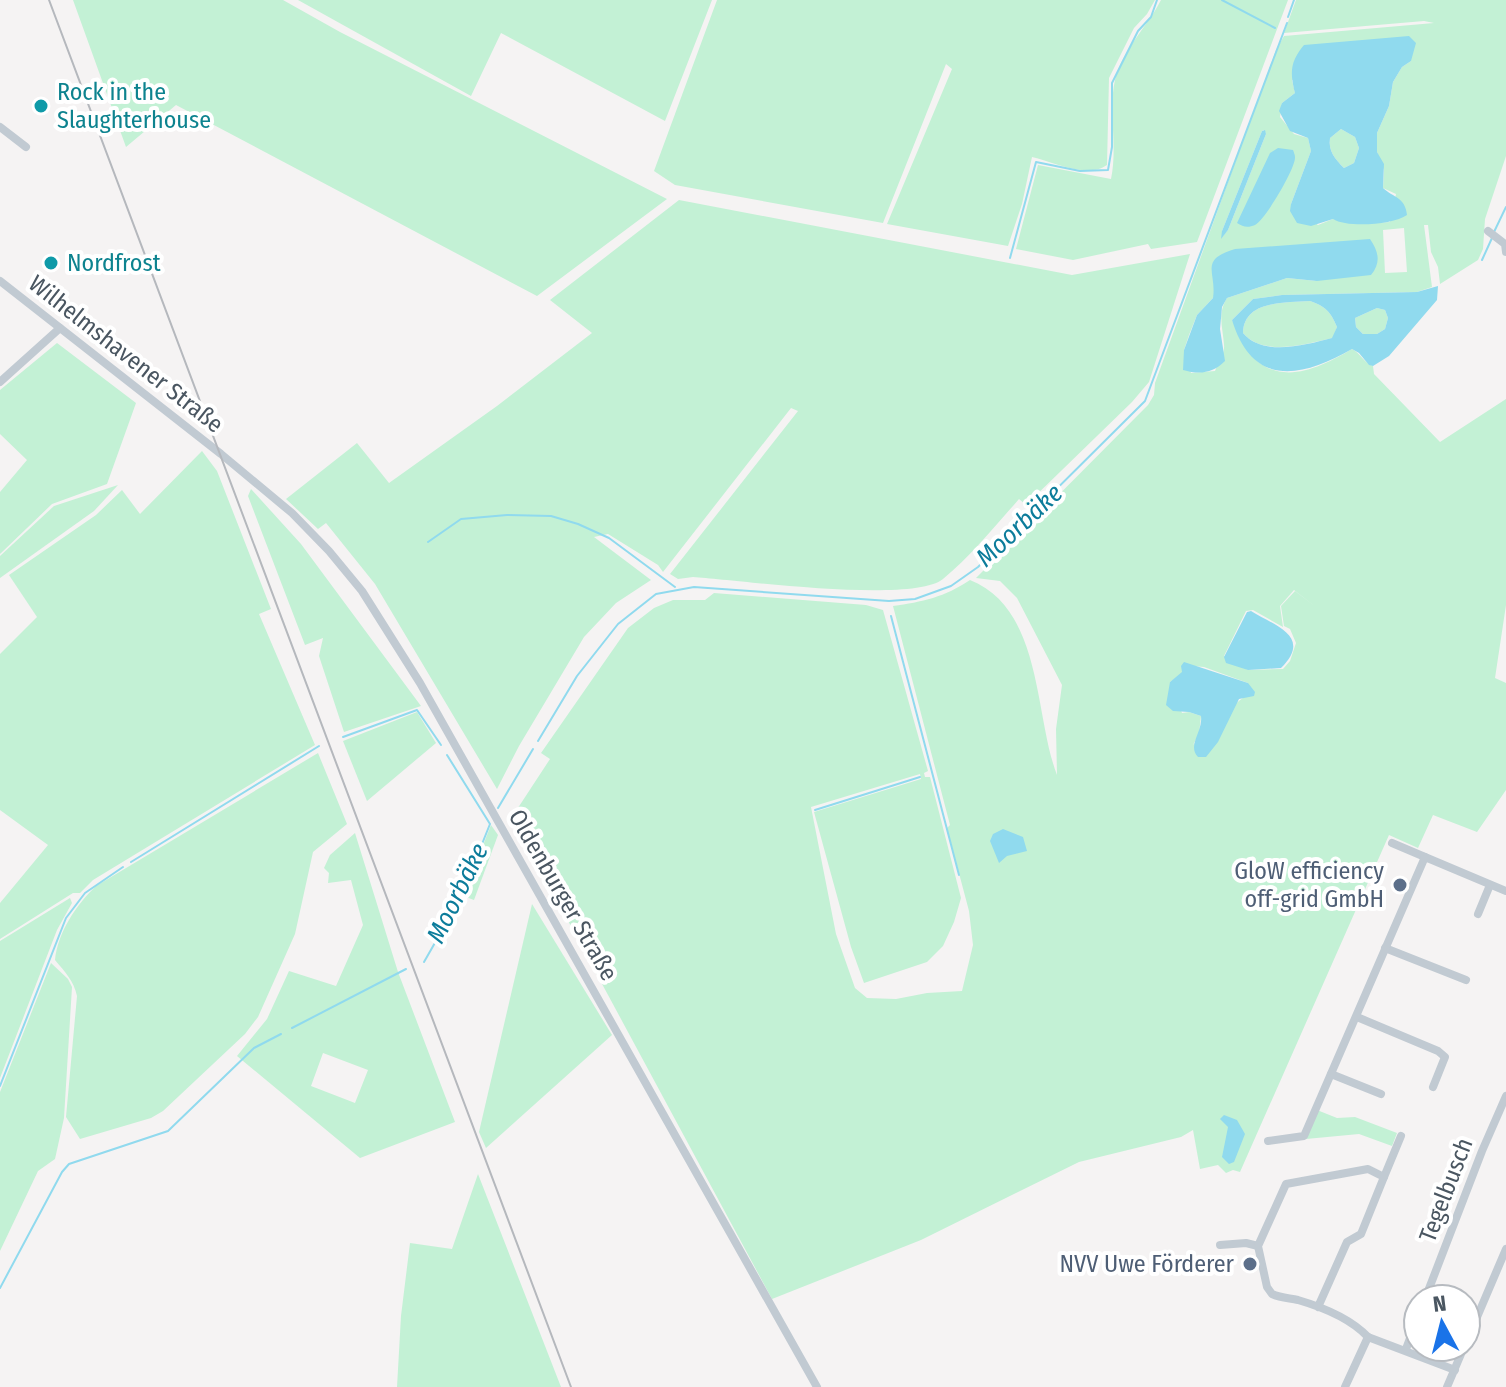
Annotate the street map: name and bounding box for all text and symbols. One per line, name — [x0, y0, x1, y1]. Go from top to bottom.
place label: Rock in the Slaughterhouse — [57, 78, 211, 134]
marker: Rock in the Slaughterhouse — [32, 97, 50, 115]
place label: Nordfrost — [67, 249, 161, 277]
marker: Nordfrost — [42, 254, 60, 272]
street label: Wilhelmshavener Straße — [23, 269, 229, 439]
water label: Moorbäke — [970, 478, 1069, 573]
street label: Oldenburger Straße — [503, 805, 623, 985]
water label: Moorbäke — [420, 838, 495, 948]
place label: GloW efficiency off-grid GmbH — [1234, 857, 1384, 913]
marker: GloW efficiency off-grid GmbH — [1391, 876, 1409, 894]
street label: Tegelbusch — [1413, 1134, 1479, 1246]
place label: NVV Uwe Förderer — [1059, 1250, 1235, 1278]
marker: NVV Uwe Förderer — [1241, 1255, 1259, 1273]
north arrow — [1402, 1283, 1482, 1363]
text: N — [1431, 1289, 1448, 1318]

